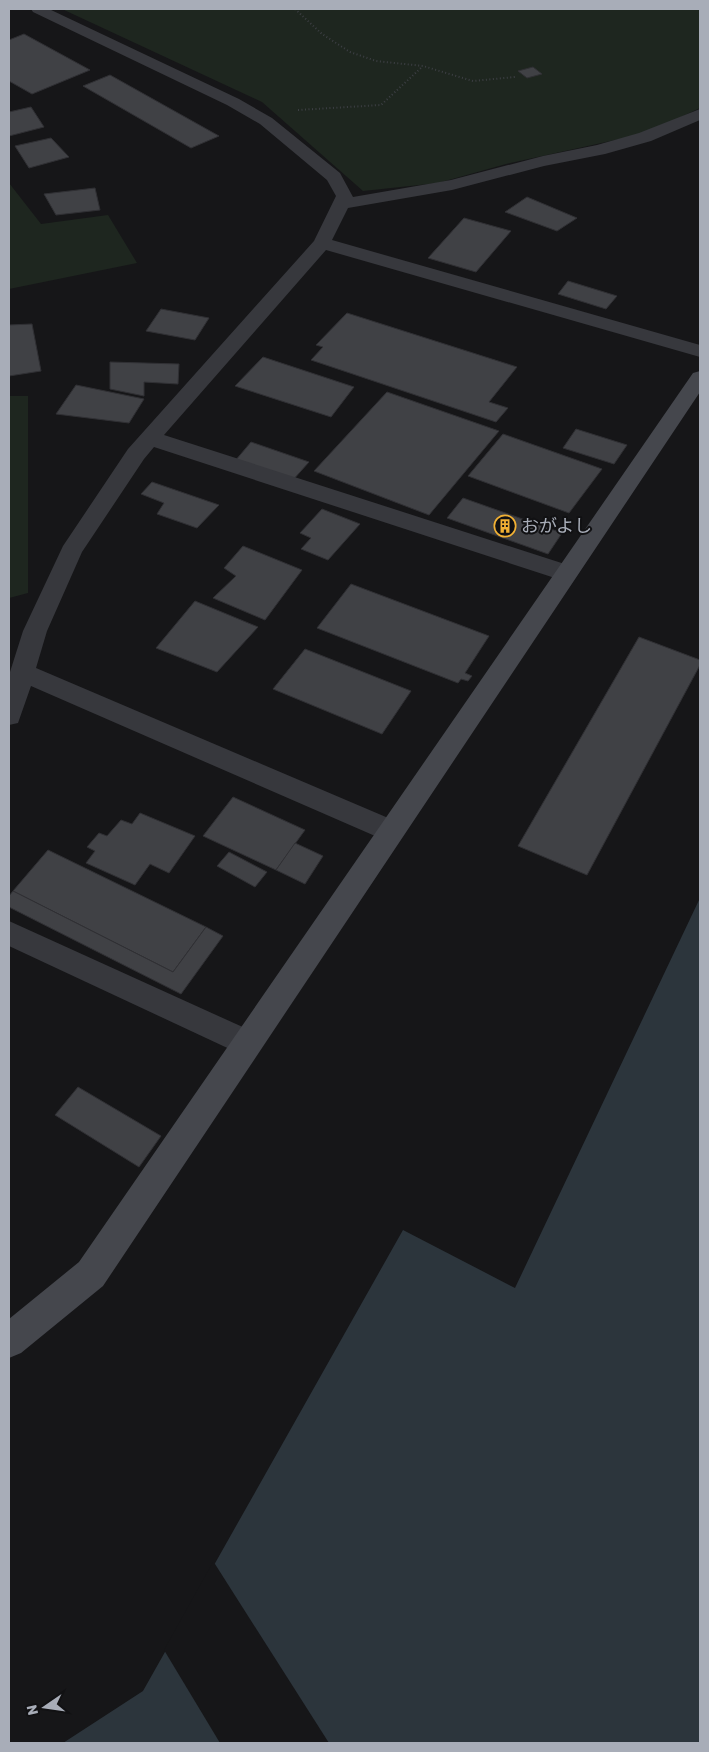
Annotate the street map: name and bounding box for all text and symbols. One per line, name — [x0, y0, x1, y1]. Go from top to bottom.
building icon: おがよし — [493, 514, 517, 538]
place label: おがよし — [521, 515, 592, 537]
north arrow — [20, 1682, 70, 1732]
text: N — [23, 1703, 42, 1717]

